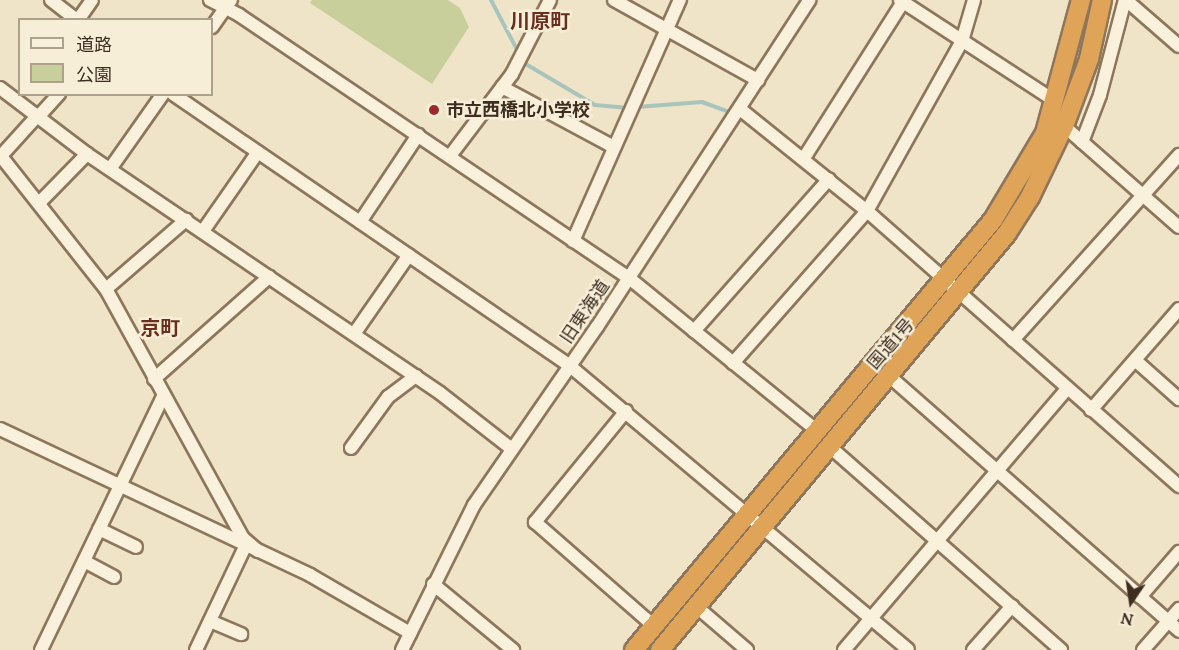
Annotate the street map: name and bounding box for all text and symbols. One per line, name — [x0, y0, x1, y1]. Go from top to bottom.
district label: 川原町 — [510, 8, 570, 32]
legend — [18, 18, 213, 96]
text: 道路 — [76, 33, 112, 56]
text: 公園 — [76, 63, 112, 86]
place label: 市立西橋北小学校 — [446, 99, 590, 121]
marker: 市立西橋北小学校 — [427, 103, 441, 117]
street label: 旧東海道 — [556, 276, 614, 348]
street label: 国道1号 — [863, 314, 919, 374]
district label: 京町 — [140, 315, 180, 339]
north arrow — [1101, 572, 1161, 632]
text: N — [1119, 608, 1135, 631]

